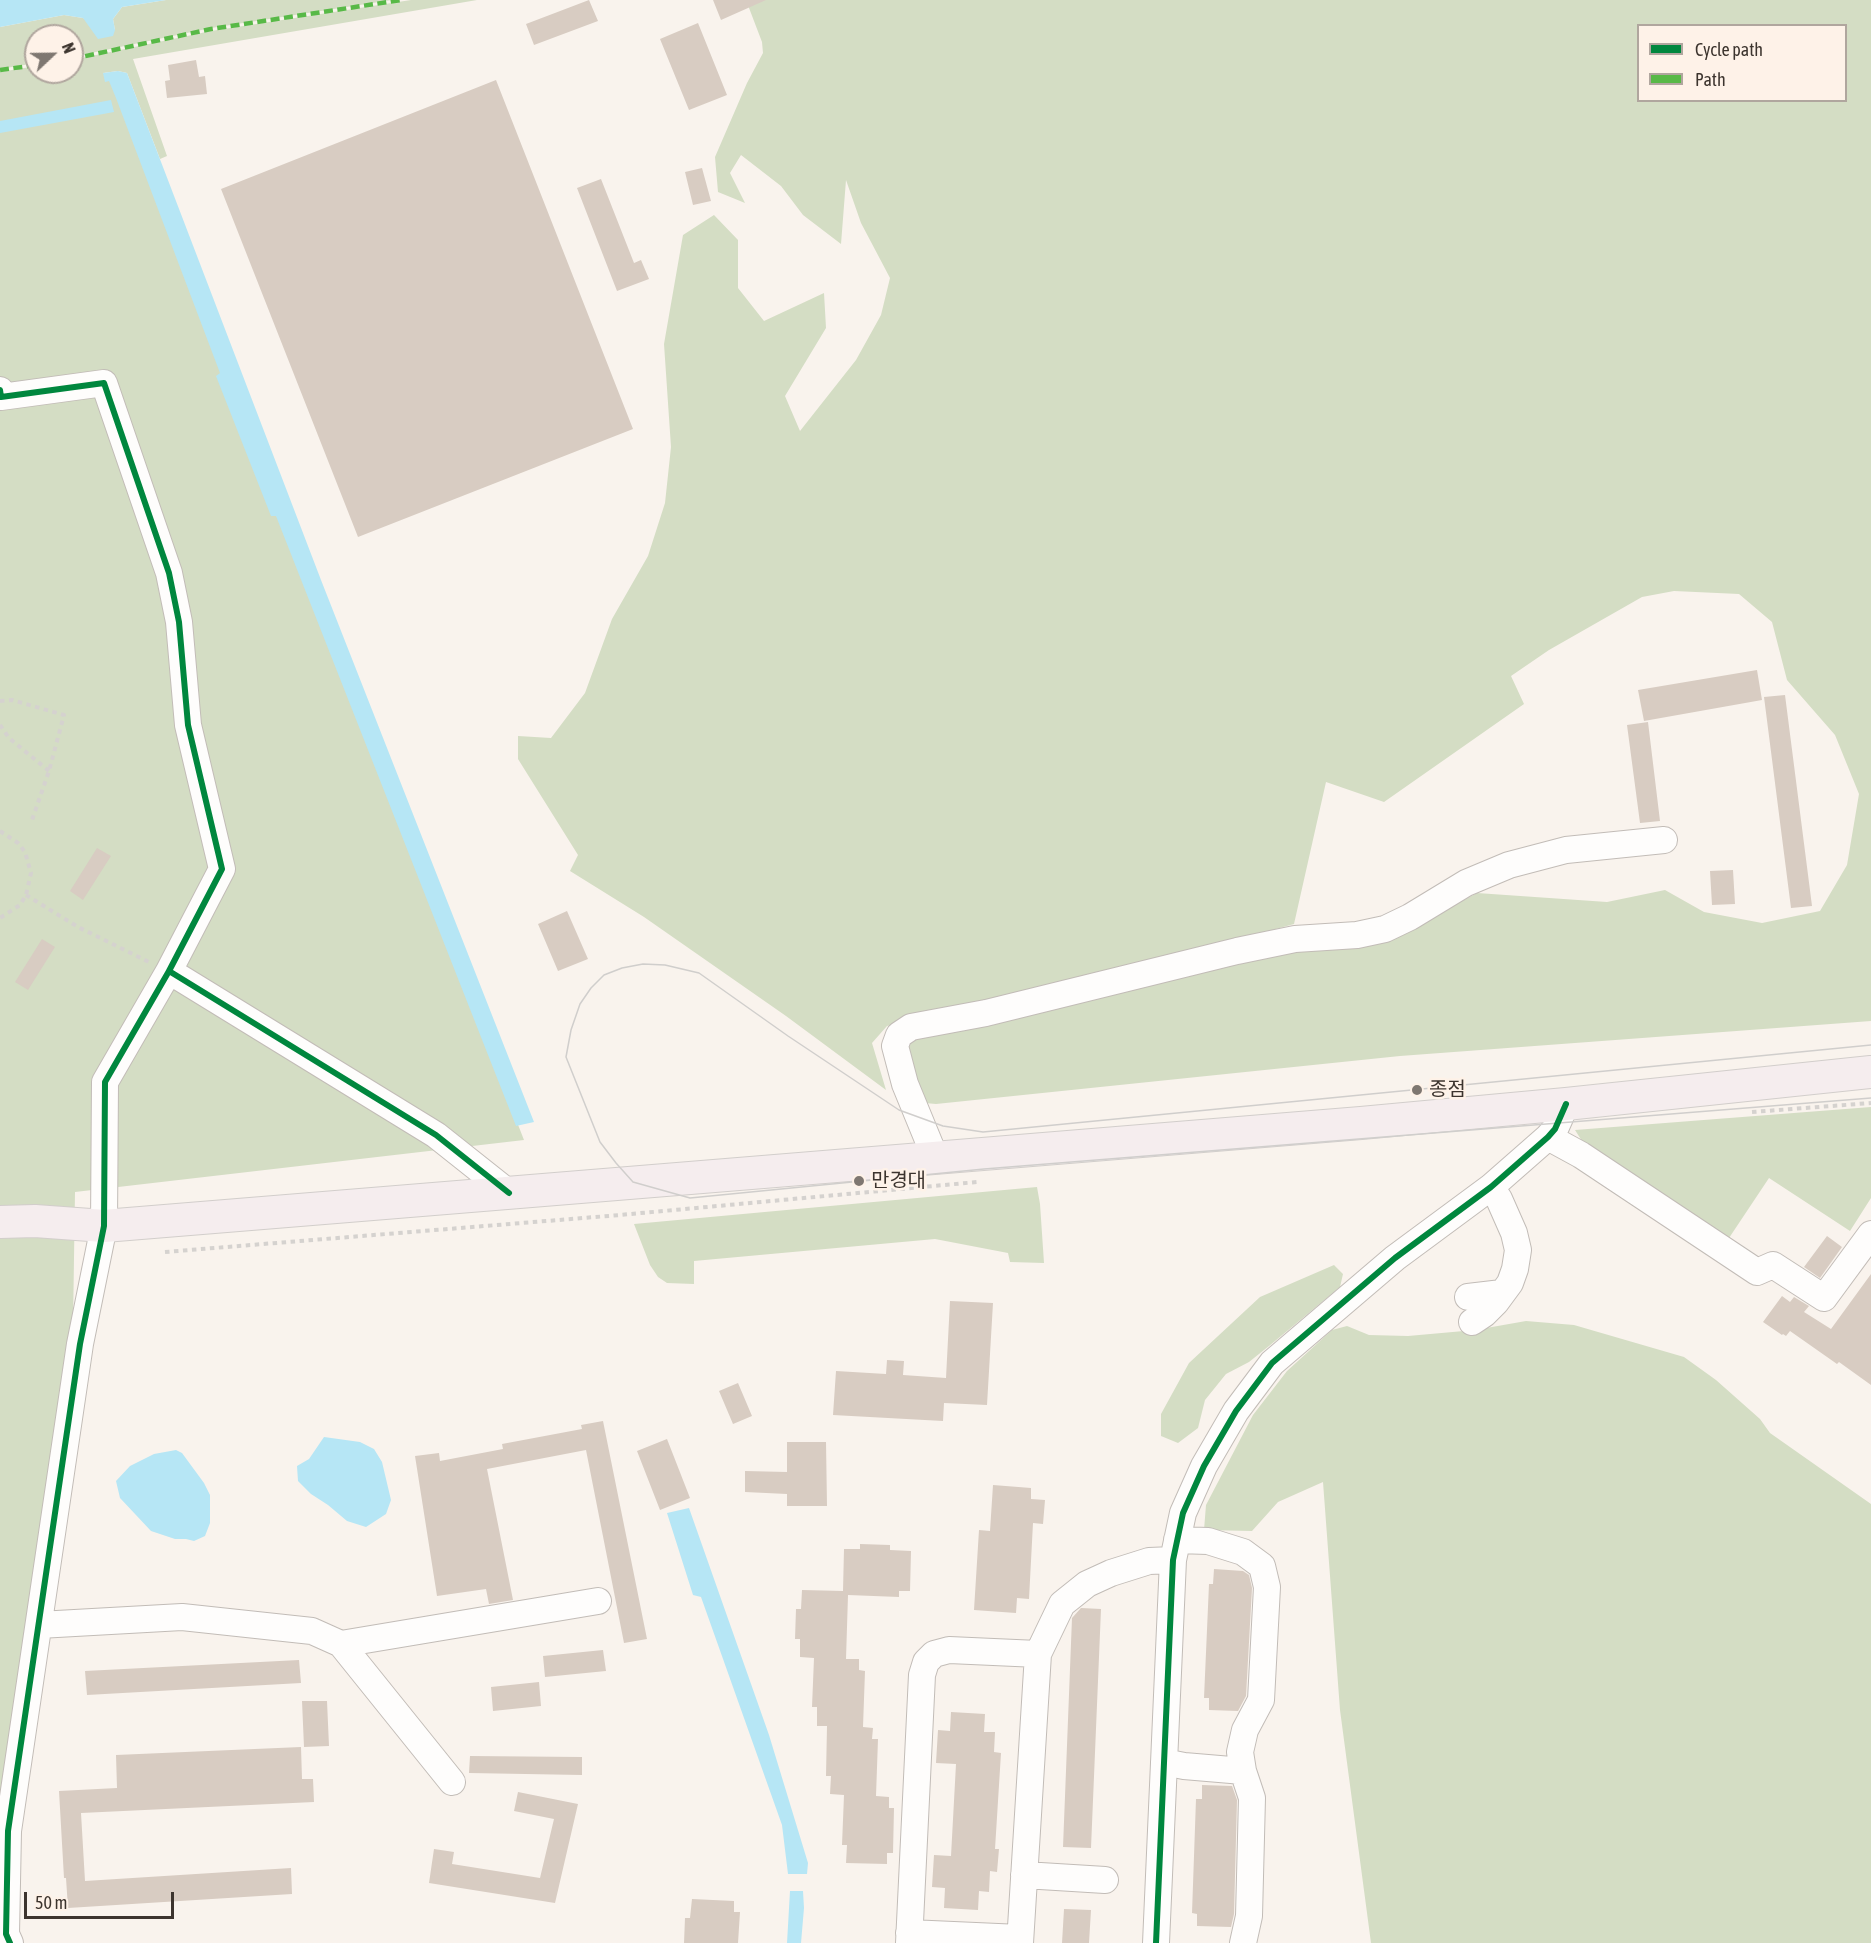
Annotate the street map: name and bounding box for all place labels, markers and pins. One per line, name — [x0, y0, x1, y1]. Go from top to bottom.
place label: 종점 — [1429, 1078, 1466, 1102]
marker: 종점 — [1410, 1083, 1424, 1097]
place label: 만경대 — [871, 1169, 926, 1193]
marker: 만경대 — [852, 1174, 866, 1188]

